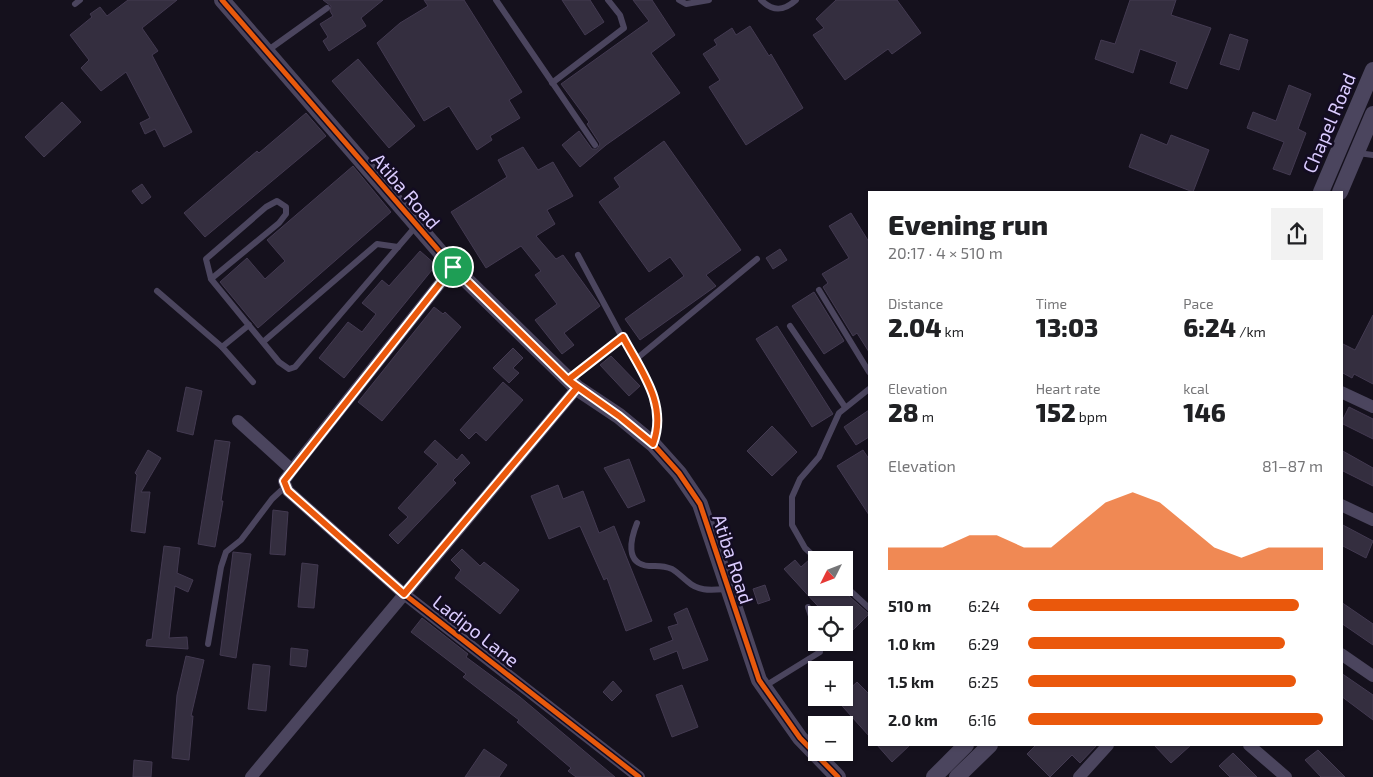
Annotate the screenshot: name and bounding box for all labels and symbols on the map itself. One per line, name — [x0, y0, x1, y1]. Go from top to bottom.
street label: Chapel Road — [1297, 69, 1360, 176]
street label: Atiba Road — [367, 148, 446, 233]
pin — [432, 246, 474, 288]
street label: Atiba Road — [708, 511, 759, 607]
north arrow — [808, 551, 852, 596]
street label: Ladipo Lane — [429, 590, 524, 671]

